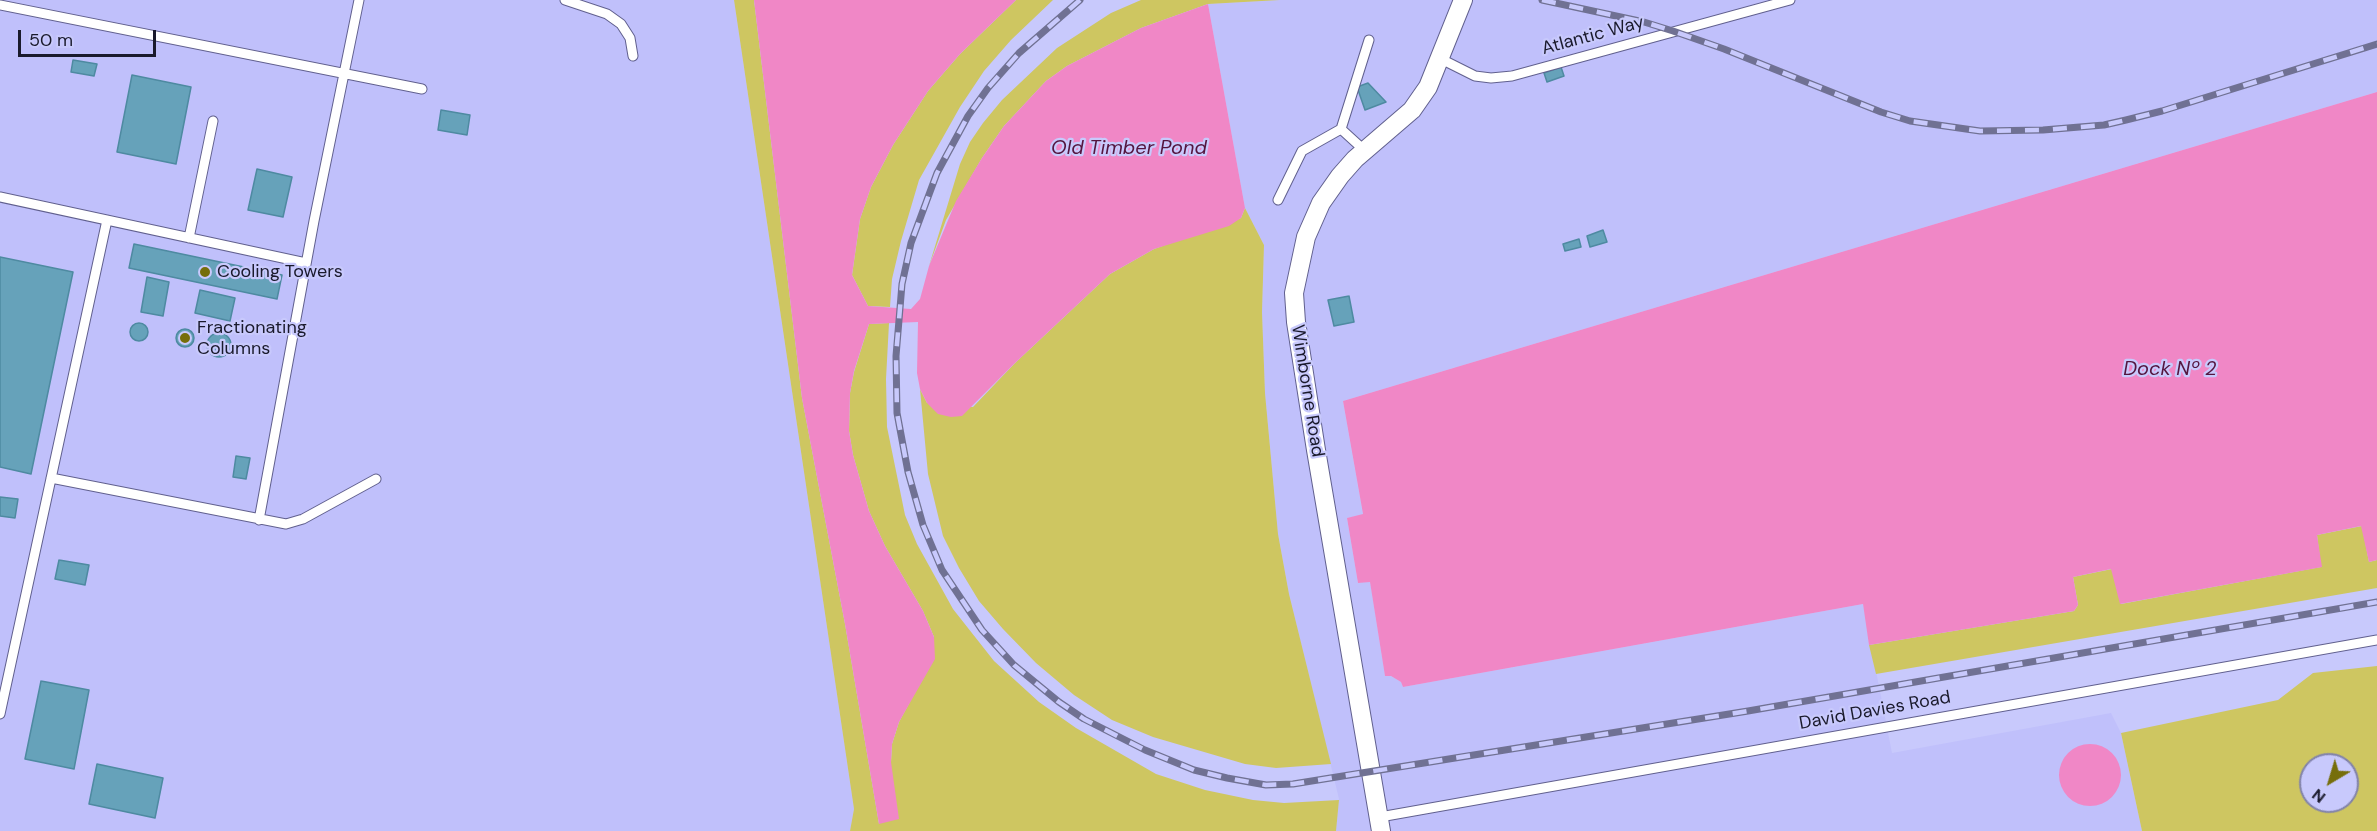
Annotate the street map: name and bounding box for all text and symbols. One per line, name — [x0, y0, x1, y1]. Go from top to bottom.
street label: Atlantic Way — [1540, 12, 1646, 60]
scale bar — [21, 18, 159, 56]
text: 50 m — [29, 28, 73, 52]
water label: Old Timber Pond — [1051, 137, 1207, 161]
place label: Cooling Towers — [217, 261, 343, 283]
marker: Cooling Towers — [198, 265, 212, 279]
place label: Fractionating Columns — [197, 317, 307, 360]
street label: Wimborne Road — [1286, 323, 1328, 459]
marker: Fractionating Columns — [178, 331, 192, 345]
water label: Dock Nº 2 — [2123, 358, 2217, 382]
street label: David Davies Road — [1798, 687, 1952, 735]
north arrow — [2299, 753, 2359, 813]
text: N — [2308, 784, 2330, 808]

